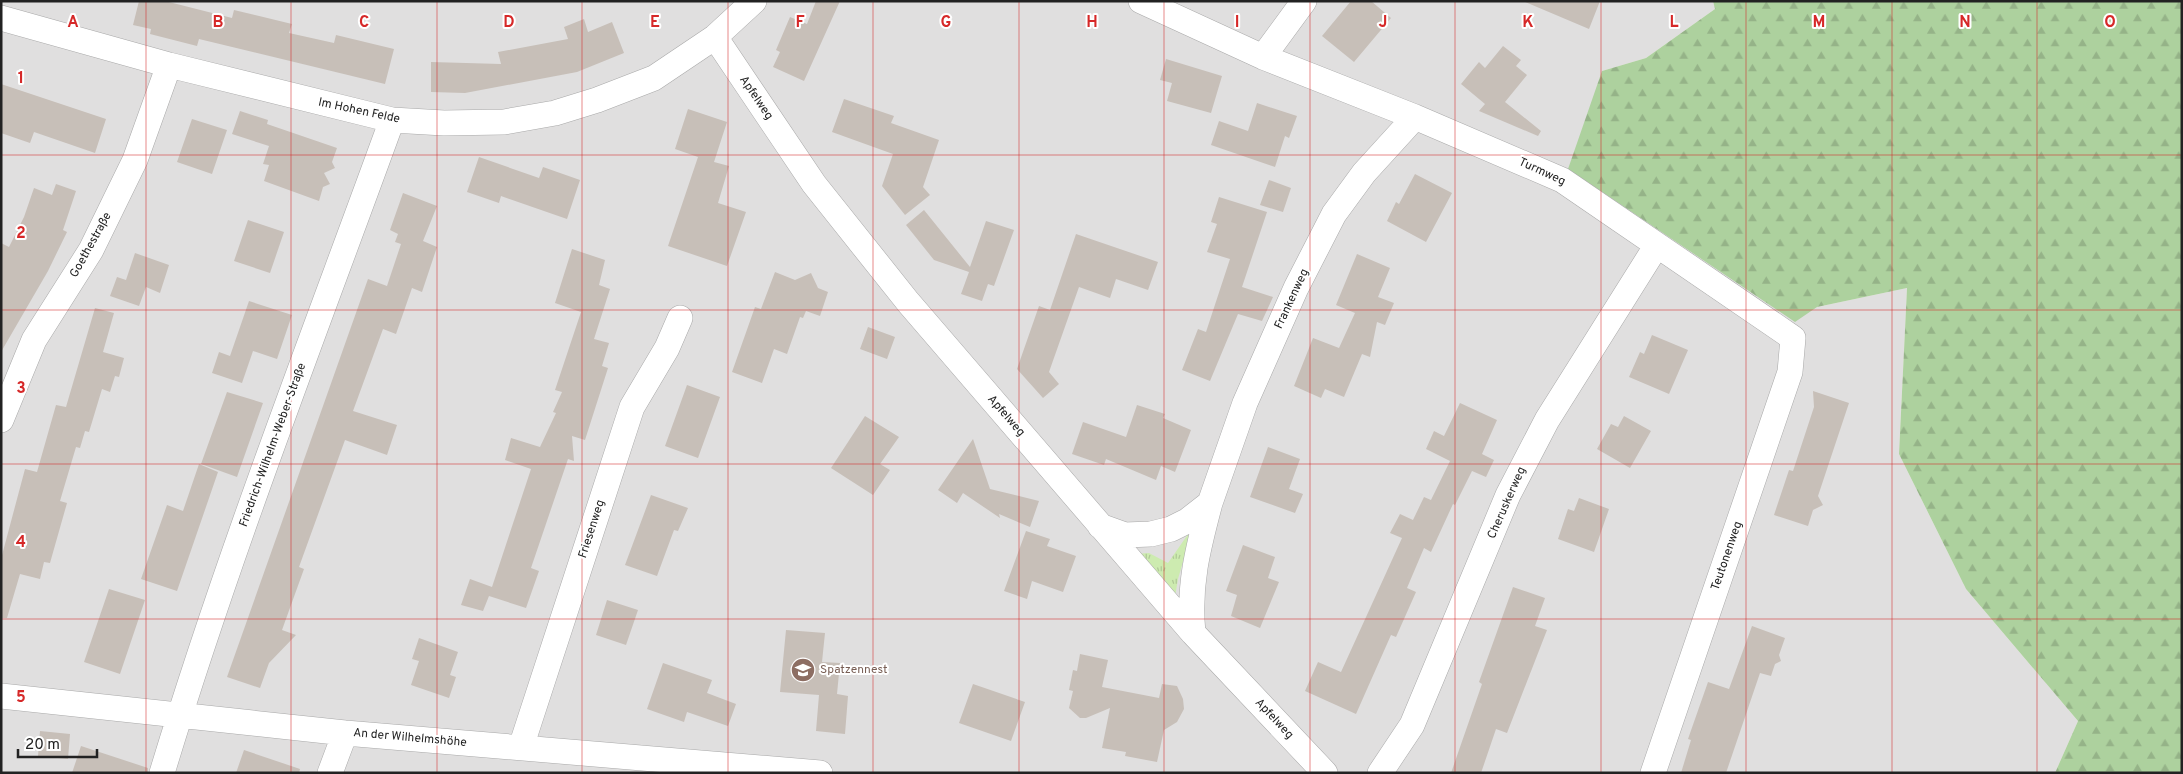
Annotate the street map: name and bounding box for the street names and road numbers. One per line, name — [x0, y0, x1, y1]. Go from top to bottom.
street label: Apfelweg — [735, 73, 777, 123]
street label: Im Hohen Felde — [317, 95, 401, 127]
street label: Turmweg — [1516, 154, 1568, 190]
street label: Goethestraße — [66, 209, 116, 281]
street label: Frankenweg — [1271, 266, 1313, 332]
street label: Friedrich-Wilhelm-Weber-Straße — [236, 361, 310, 529]
street label: Apfelweg — [984, 392, 1028, 440]
street label: Cheruskerweg — [1484, 464, 1530, 542]
street label: Friesenweg — [575, 498, 609, 560]
street label: Teutonenweg — [1708, 519, 1746, 593]
street label: Apfelweg — [1251, 695, 1297, 743]
street label: An der Wilhelmshöhe — [353, 725, 467, 751]

